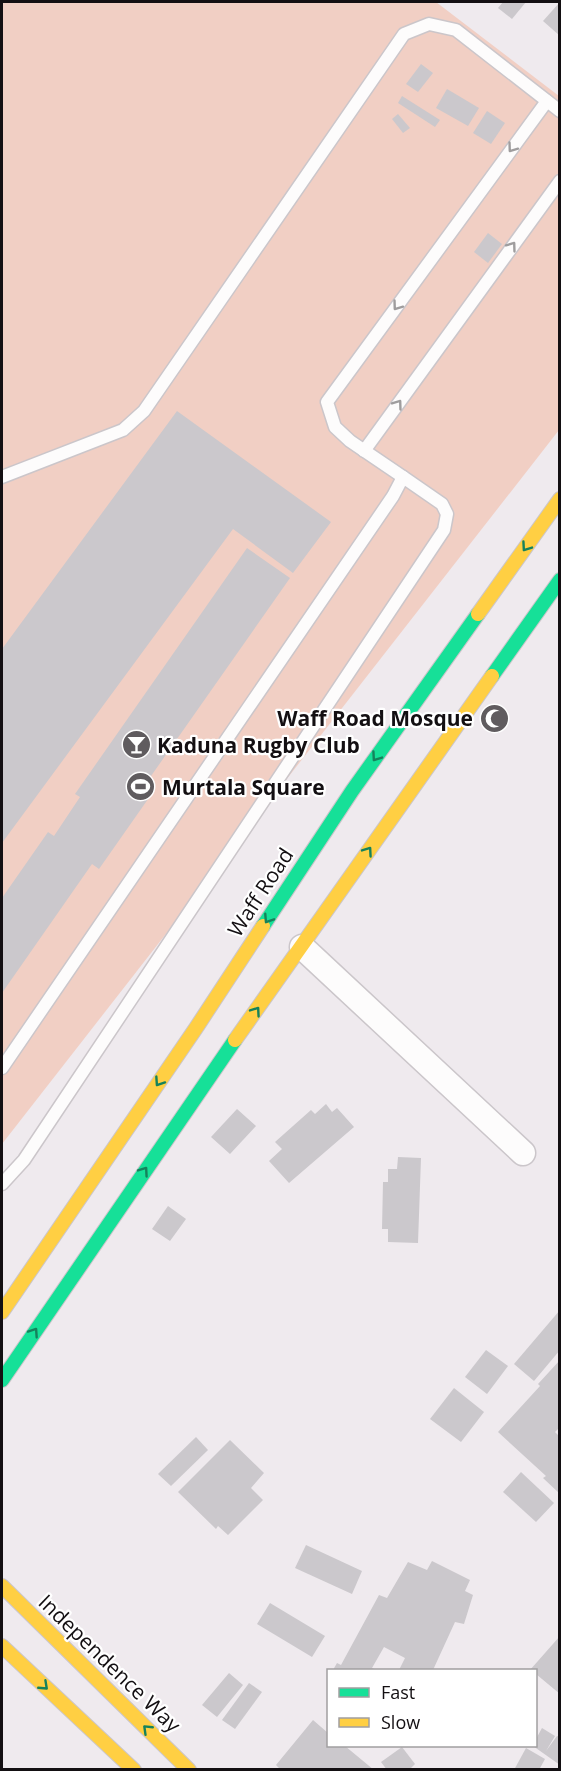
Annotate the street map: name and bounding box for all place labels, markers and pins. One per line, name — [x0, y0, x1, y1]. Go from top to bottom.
mosque icon: Waff Road Mosque — [478, 702, 510, 734]
place label: Waff Road Mosque — [277, 704, 473, 732]
bar icon: Kaduna Rugby Club — [120, 729, 152, 761]
place label: Kaduna Rugby Club — [157, 731, 360, 759]
sports icon: Murtala Square — [125, 771, 157, 803]
place label: Murtala Square — [162, 773, 325, 801]

